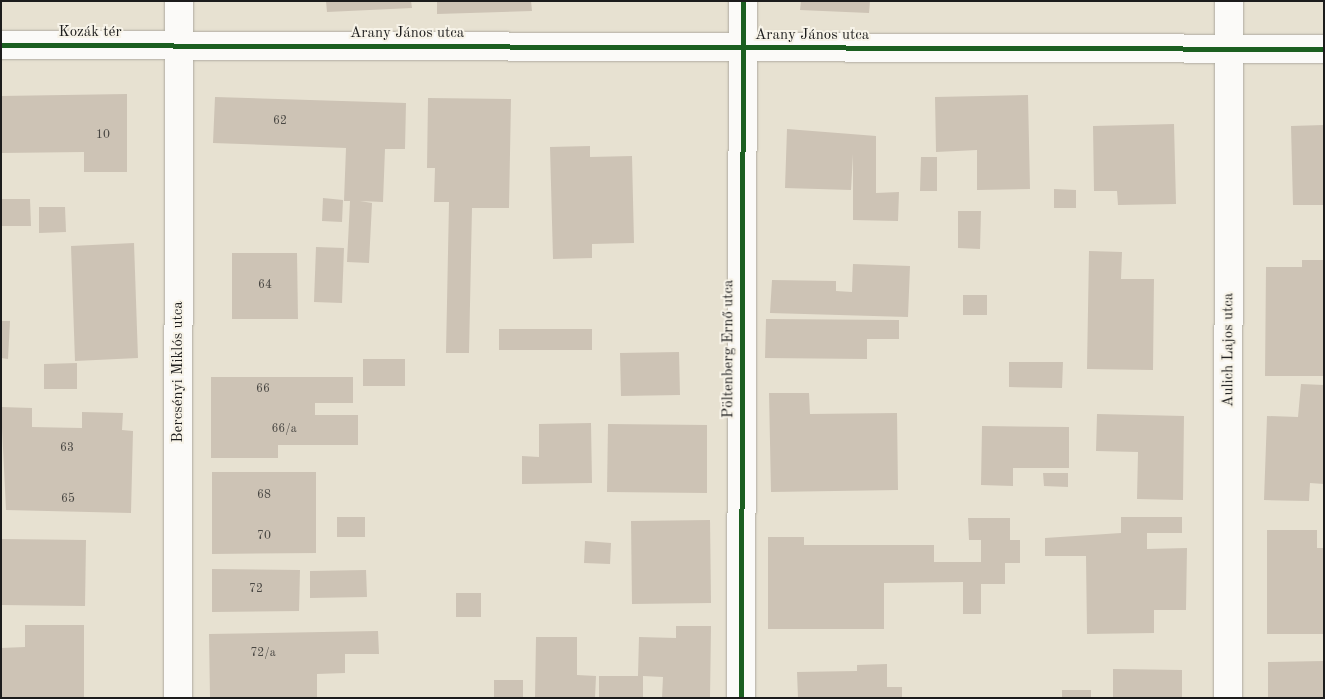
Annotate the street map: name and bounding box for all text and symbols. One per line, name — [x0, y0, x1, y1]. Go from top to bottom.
street label: Kozák tér — [58, 24, 122, 42]
street label: Arany János utca — [350, 25, 464, 43]
street label: Arany János utca — [755, 27, 869, 45]
house number: 62 — [273, 115, 287, 129]
house number: 10 — [96, 129, 110, 143]
house number: 64 — [258, 279, 272, 293]
street label: Pöltenberg Ernő utca — [720, 280, 738, 418]
street label: Aulich Lajos utca — [1220, 293, 1238, 407]
street label: Bercsényi Miklós utca — [170, 301, 188, 443]
house number: 66 — [256, 383, 270, 397]
house number: 66/a — [271, 423, 297, 437]
house number: 63 — [60, 442, 74, 456]
house number: 68 — [257, 489, 271, 503]
house number: 65 — [61, 493, 75, 507]
house number: 70 — [257, 530, 271, 544]
house number: 72 — [249, 583, 263, 597]
house number: 72/a — [250, 647, 276, 661]

